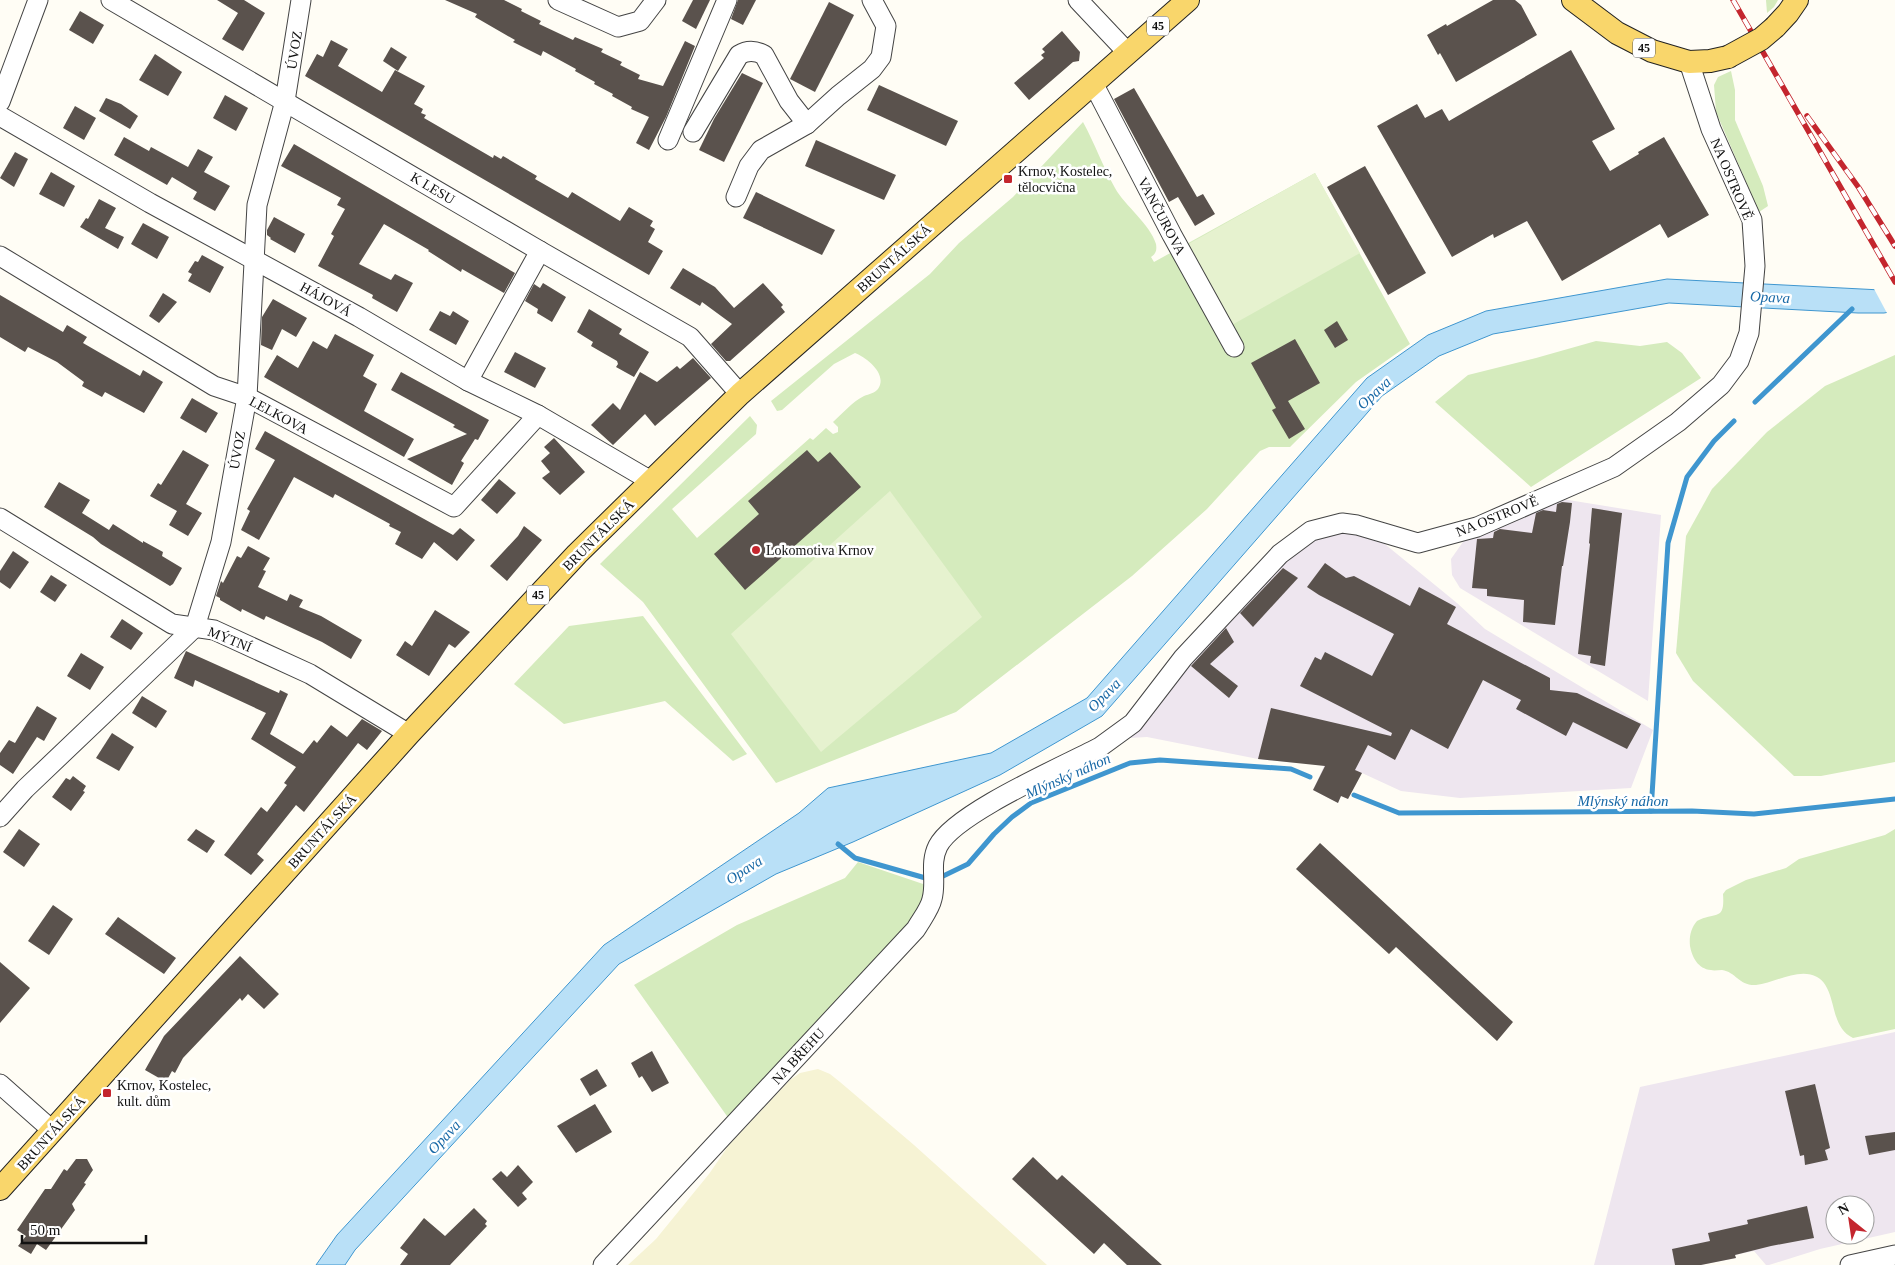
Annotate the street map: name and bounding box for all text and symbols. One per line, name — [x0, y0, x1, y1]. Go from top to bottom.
road number: 45 — [1147, 16, 1169, 36]
street label: ÚVOZ — [283, 30, 305, 70]
road number: 45 — [1633, 38, 1655, 58]
street label: NA OSTROVĚ — [1708, 136, 1756, 222]
place label: Krnov, Kostelec, tělocvična — [1018, 164, 1112, 195]
street label: K LESU — [408, 169, 457, 207]
marker: Krnov, Kostelec, tělocvična — [1002, 173, 1014, 185]
street label: VANČUROVA — [1135, 174, 1190, 258]
street label: BRUNTÁLSKÁ — [854, 220, 935, 295]
street label: HÁJOVÁ — [298, 278, 355, 320]
water label: Opava — [1750, 288, 1790, 306]
water label: Opava — [1354, 374, 1394, 412]
street label: LELKOVA — [247, 394, 311, 438]
street label: ÚVOZ — [226, 429, 248, 471]
street label: NA OSTROVĚ — [1453, 492, 1541, 540]
street label: BRUNTÁLSKÁ — [559, 495, 638, 574]
place label: Lokomotiva Krnov — [766, 543, 874, 558]
marker: Lokomotiva Krnov — [750, 544, 762, 556]
road number: 45 — [527, 586, 549, 604]
street label: MÝTNÍ — [206, 623, 255, 655]
water label: Opava — [1084, 675, 1124, 715]
water label: Mlýnský náhon — [1022, 750, 1113, 802]
street label: BRUNTÁLSKÁ — [285, 790, 360, 871]
water label: Mlýnský náhon — [1576, 793, 1669, 809]
water label: Opava — [723, 852, 765, 888]
street label: NA BŘEHU — [768, 1025, 828, 1087]
place label: Krnov, Kostelec, kult. dům — [117, 1078, 211, 1109]
marker: Krnov, Kostelec, kult. dům — [101, 1087, 113, 1099]
street label: BRUNTÁLSKÁ — [14, 1092, 89, 1173]
water label: Opava — [425, 1117, 463, 1157]
north arrow — [1825, 1195, 1875, 1245]
text: N — [1836, 1200, 1852, 1218]
scale bar — [22, 1212, 146, 1244]
text: 50 m — [30, 1222, 61, 1238]

